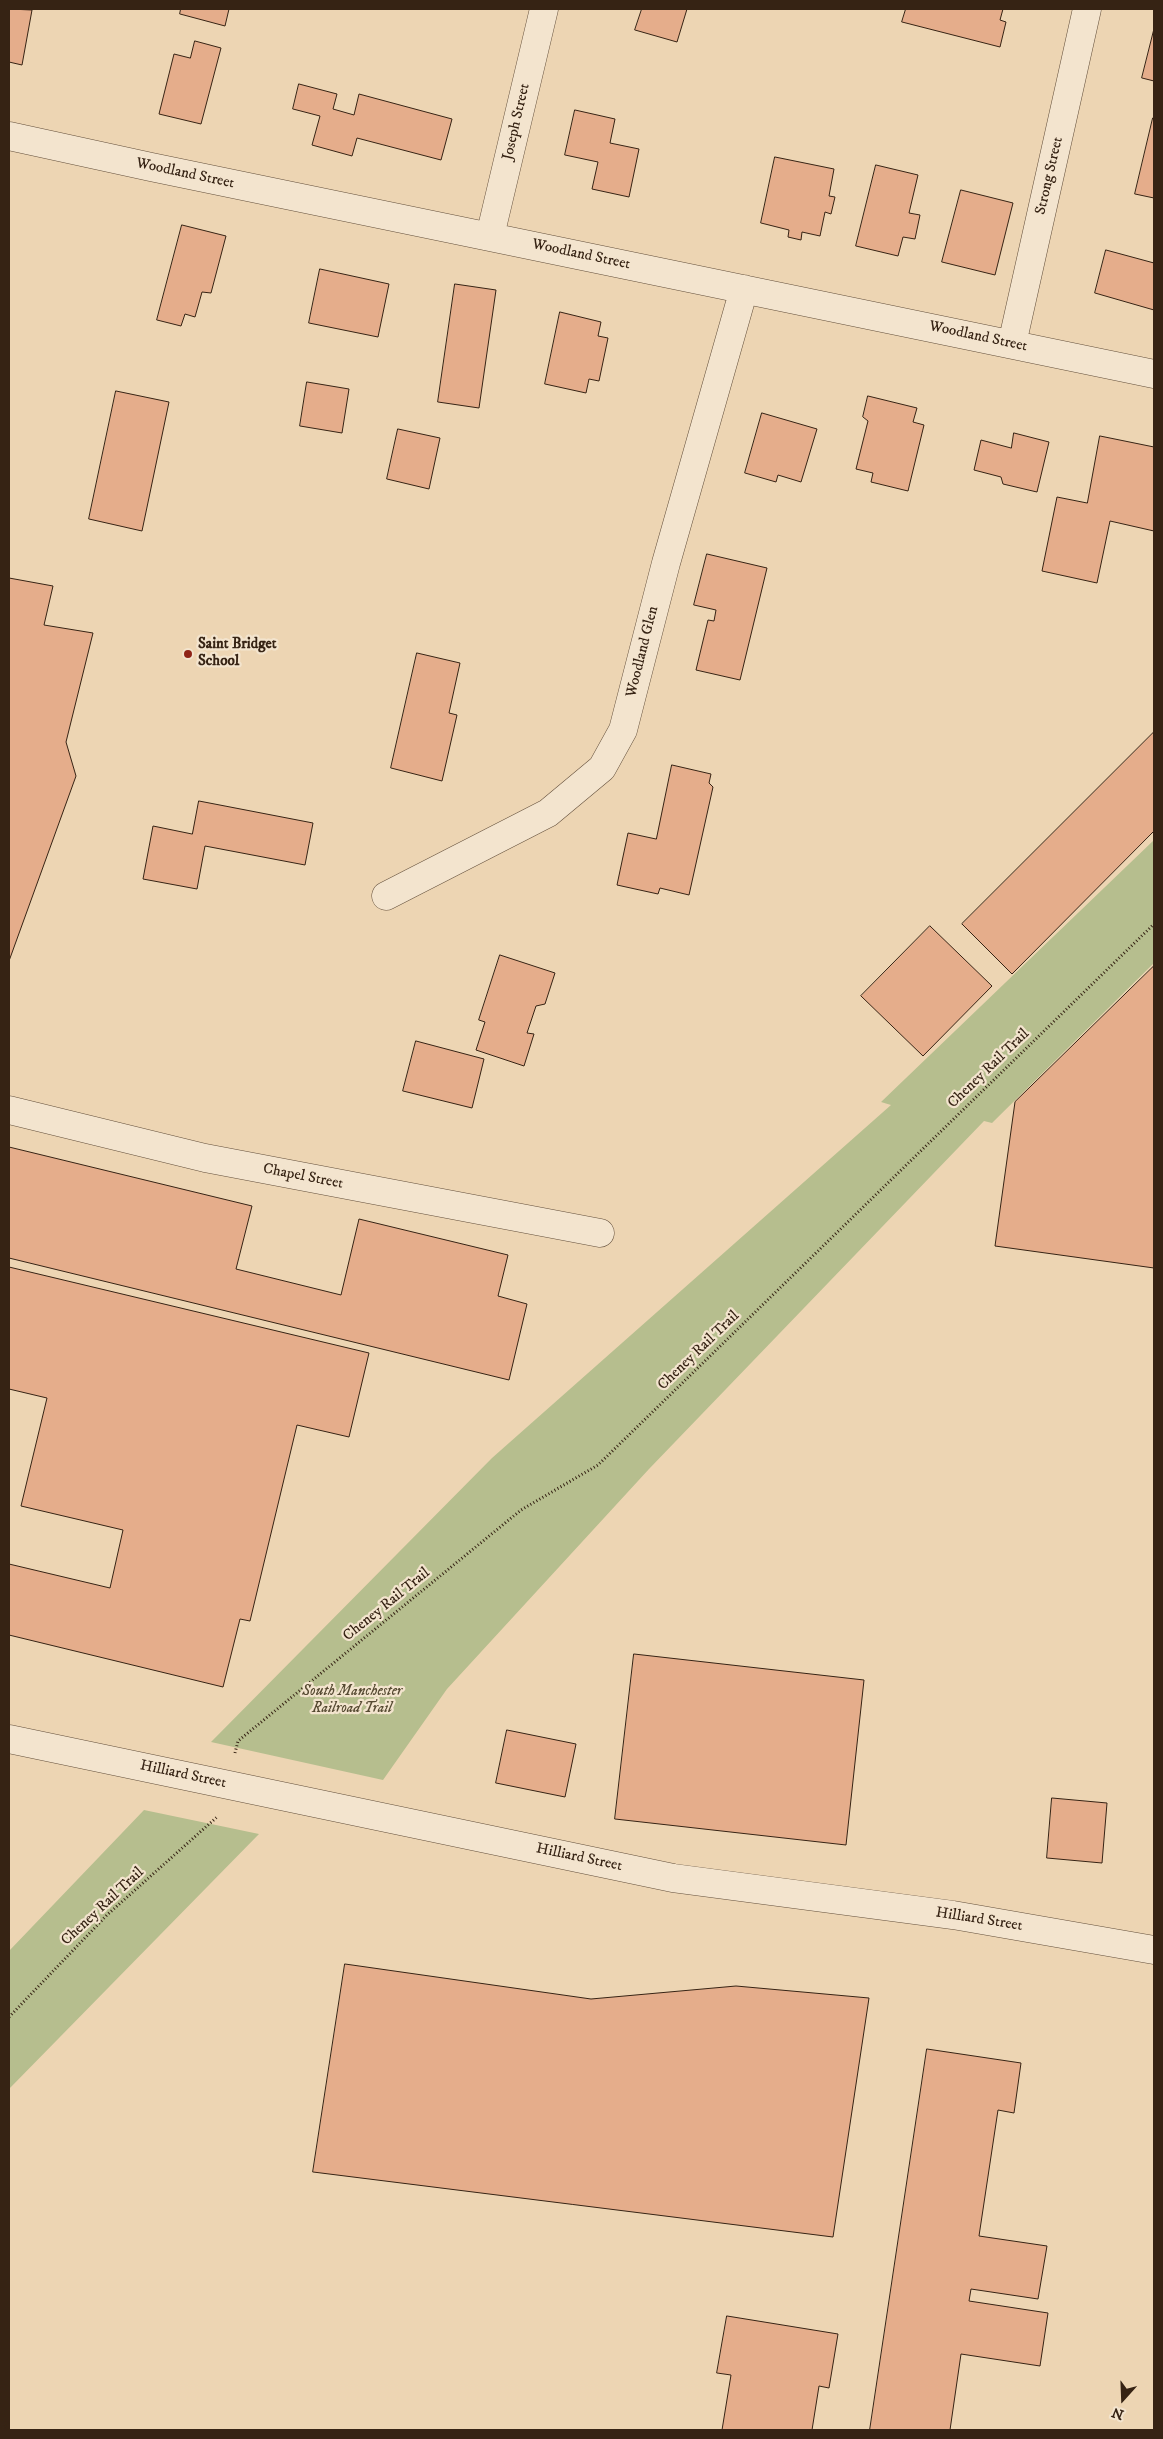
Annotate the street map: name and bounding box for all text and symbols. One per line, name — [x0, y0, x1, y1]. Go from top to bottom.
street label: Joseph Street — [499, 82, 535, 162]
street label: Strong Street — [1032, 135, 1068, 217]
street label: Woodland Street — [134, 155, 236, 193]
street label: Woodland Street — [530, 236, 632, 274]
street label: Woodland Street — [927, 318, 1029, 356]
street label: Woodland Glen — [623, 604, 663, 700]
place label: Saint Bridget School — [198, 636, 277, 671]
marker: Saint Bridget School — [182, 648, 194, 660]
street label: Cheney Rail Trail — [944, 1026, 1034, 1112]
street label: Chapel Street — [261, 1160, 345, 1194]
street label: Cheney Rail Trail — [654, 1308, 744, 1394]
street label: Cheney Rail Trail — [340, 1565, 434, 1645]
park label: South Manchester Railroad Trail — [302, 1683, 402, 1718]
street label: Hilliard Street — [138, 1757, 228, 1793]
street label: Hilliard Street — [534, 1840, 624, 1876]
street label: Cheney Rail Trail — [58, 1864, 148, 1950]
street label: Hilliard Street — [934, 1904, 1024, 1936]
north arrow — [1098, 2374, 1148, 2424]
text: N — [1109, 2403, 1126, 2424]

